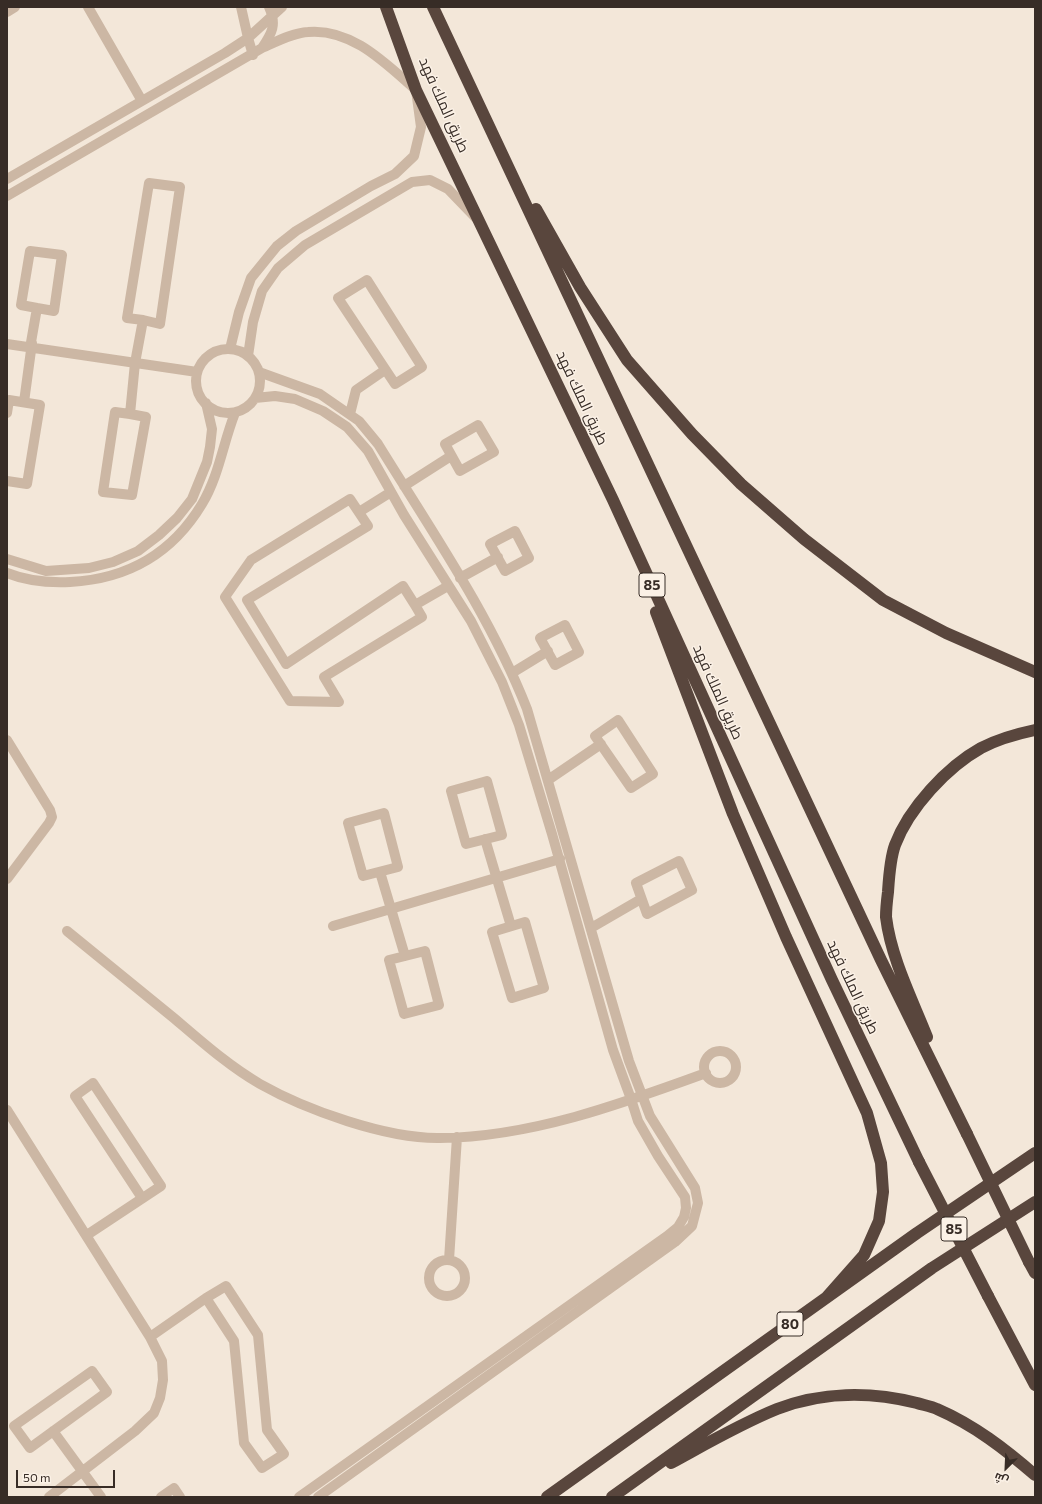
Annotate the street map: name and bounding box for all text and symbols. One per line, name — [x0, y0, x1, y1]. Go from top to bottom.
street label: طريق الملك فهد — [415, 55, 473, 155]
street label: طريق الملك فهد — [552, 348, 612, 448]
road number: 85 — [639, 573, 665, 597]
street label: طريق الملك فهد — [689, 642, 747, 742]
street label: طريق الملك فهد — [823, 937, 883, 1037]
road number: 85 — [941, 1217, 967, 1241]
road number: 80 — [777, 1312, 803, 1336]
north arrow — [986, 1448, 1026, 1488]
scale bar — [18, 1462, 117, 1488]
text: 50 m — [23, 1470, 51, 1484]
text: ش — [992, 1471, 1010, 1488]

